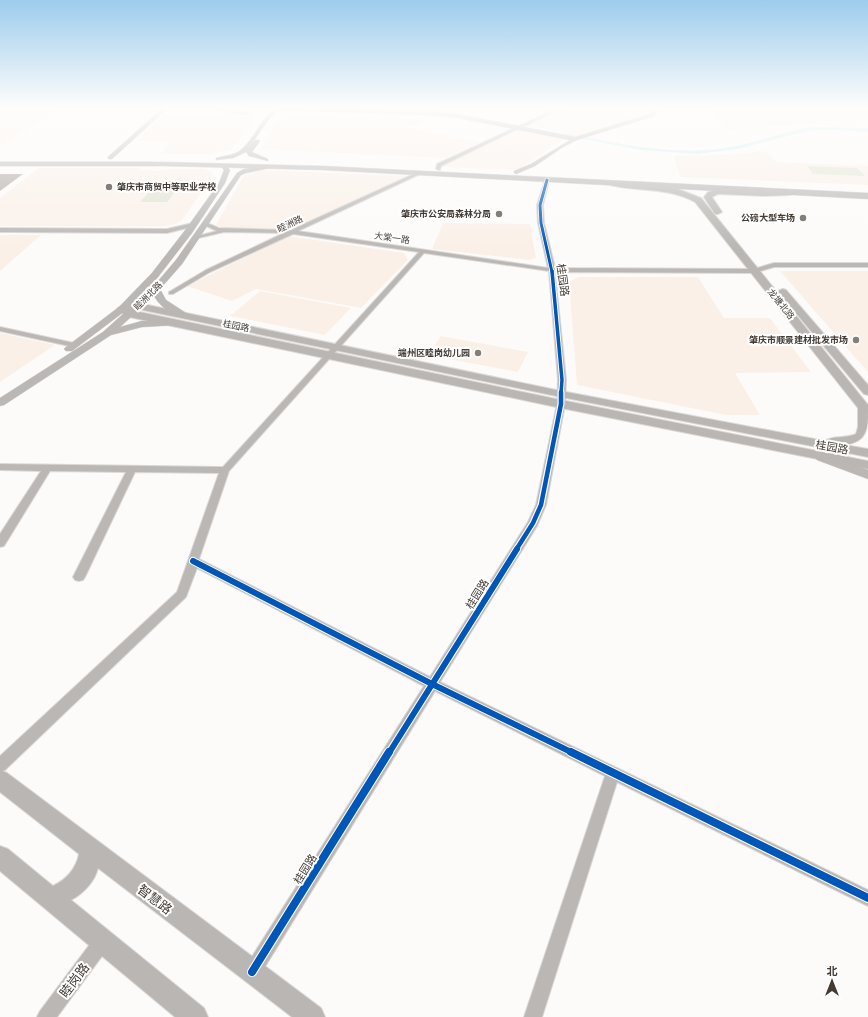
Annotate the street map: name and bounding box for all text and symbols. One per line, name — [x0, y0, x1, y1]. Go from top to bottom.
place label: 肇庆市商贸中等职业学校 — [117, 181, 217, 192]
marker: 肇庆市商贸中等职业学校 — [104, 182, 114, 192]
place label: 肇庆市公安局森林分局 — [401, 208, 491, 219]
marker: 肇庆市公安局森林分局 — [494, 209, 504, 219]
place label: 公磅大型车场 — [741, 212, 795, 223]
street label: 睦洲路 — [275, 213, 304, 234]
marker: 公磅大型车场 — [798, 213, 808, 223]
street label: 大棠一路 — [373, 230, 411, 245]
street label: 桂园路 — [554, 263, 572, 297]
street label: 睦洲北路 — [131, 279, 164, 312]
street label: 龙塘北路 — [766, 286, 797, 321]
street label: 桂园路 — [222, 317, 250, 334]
place label: 肇庆市顺景建材批发市场 — [749, 334, 848, 345]
marker: 肇庆市顺景建材批发市场 — [851, 335, 861, 345]
place label: 端州区睦岗幼儿园 — [398, 347, 470, 358]
marker: 端州区睦岗幼儿园 — [473, 348, 483, 358]
street label: 桂园路 — [815, 437, 849, 457]
street label: 桂园路 — [462, 576, 492, 612]
street label: 桂园路 — [290, 851, 320, 887]
street label: 智慧路 — [134, 881, 175, 918]
street label: 睦岗路 — [56, 960, 93, 1001]
north arrow — [812, 961, 852, 1001]
text: 北 — [827, 964, 838, 978]

